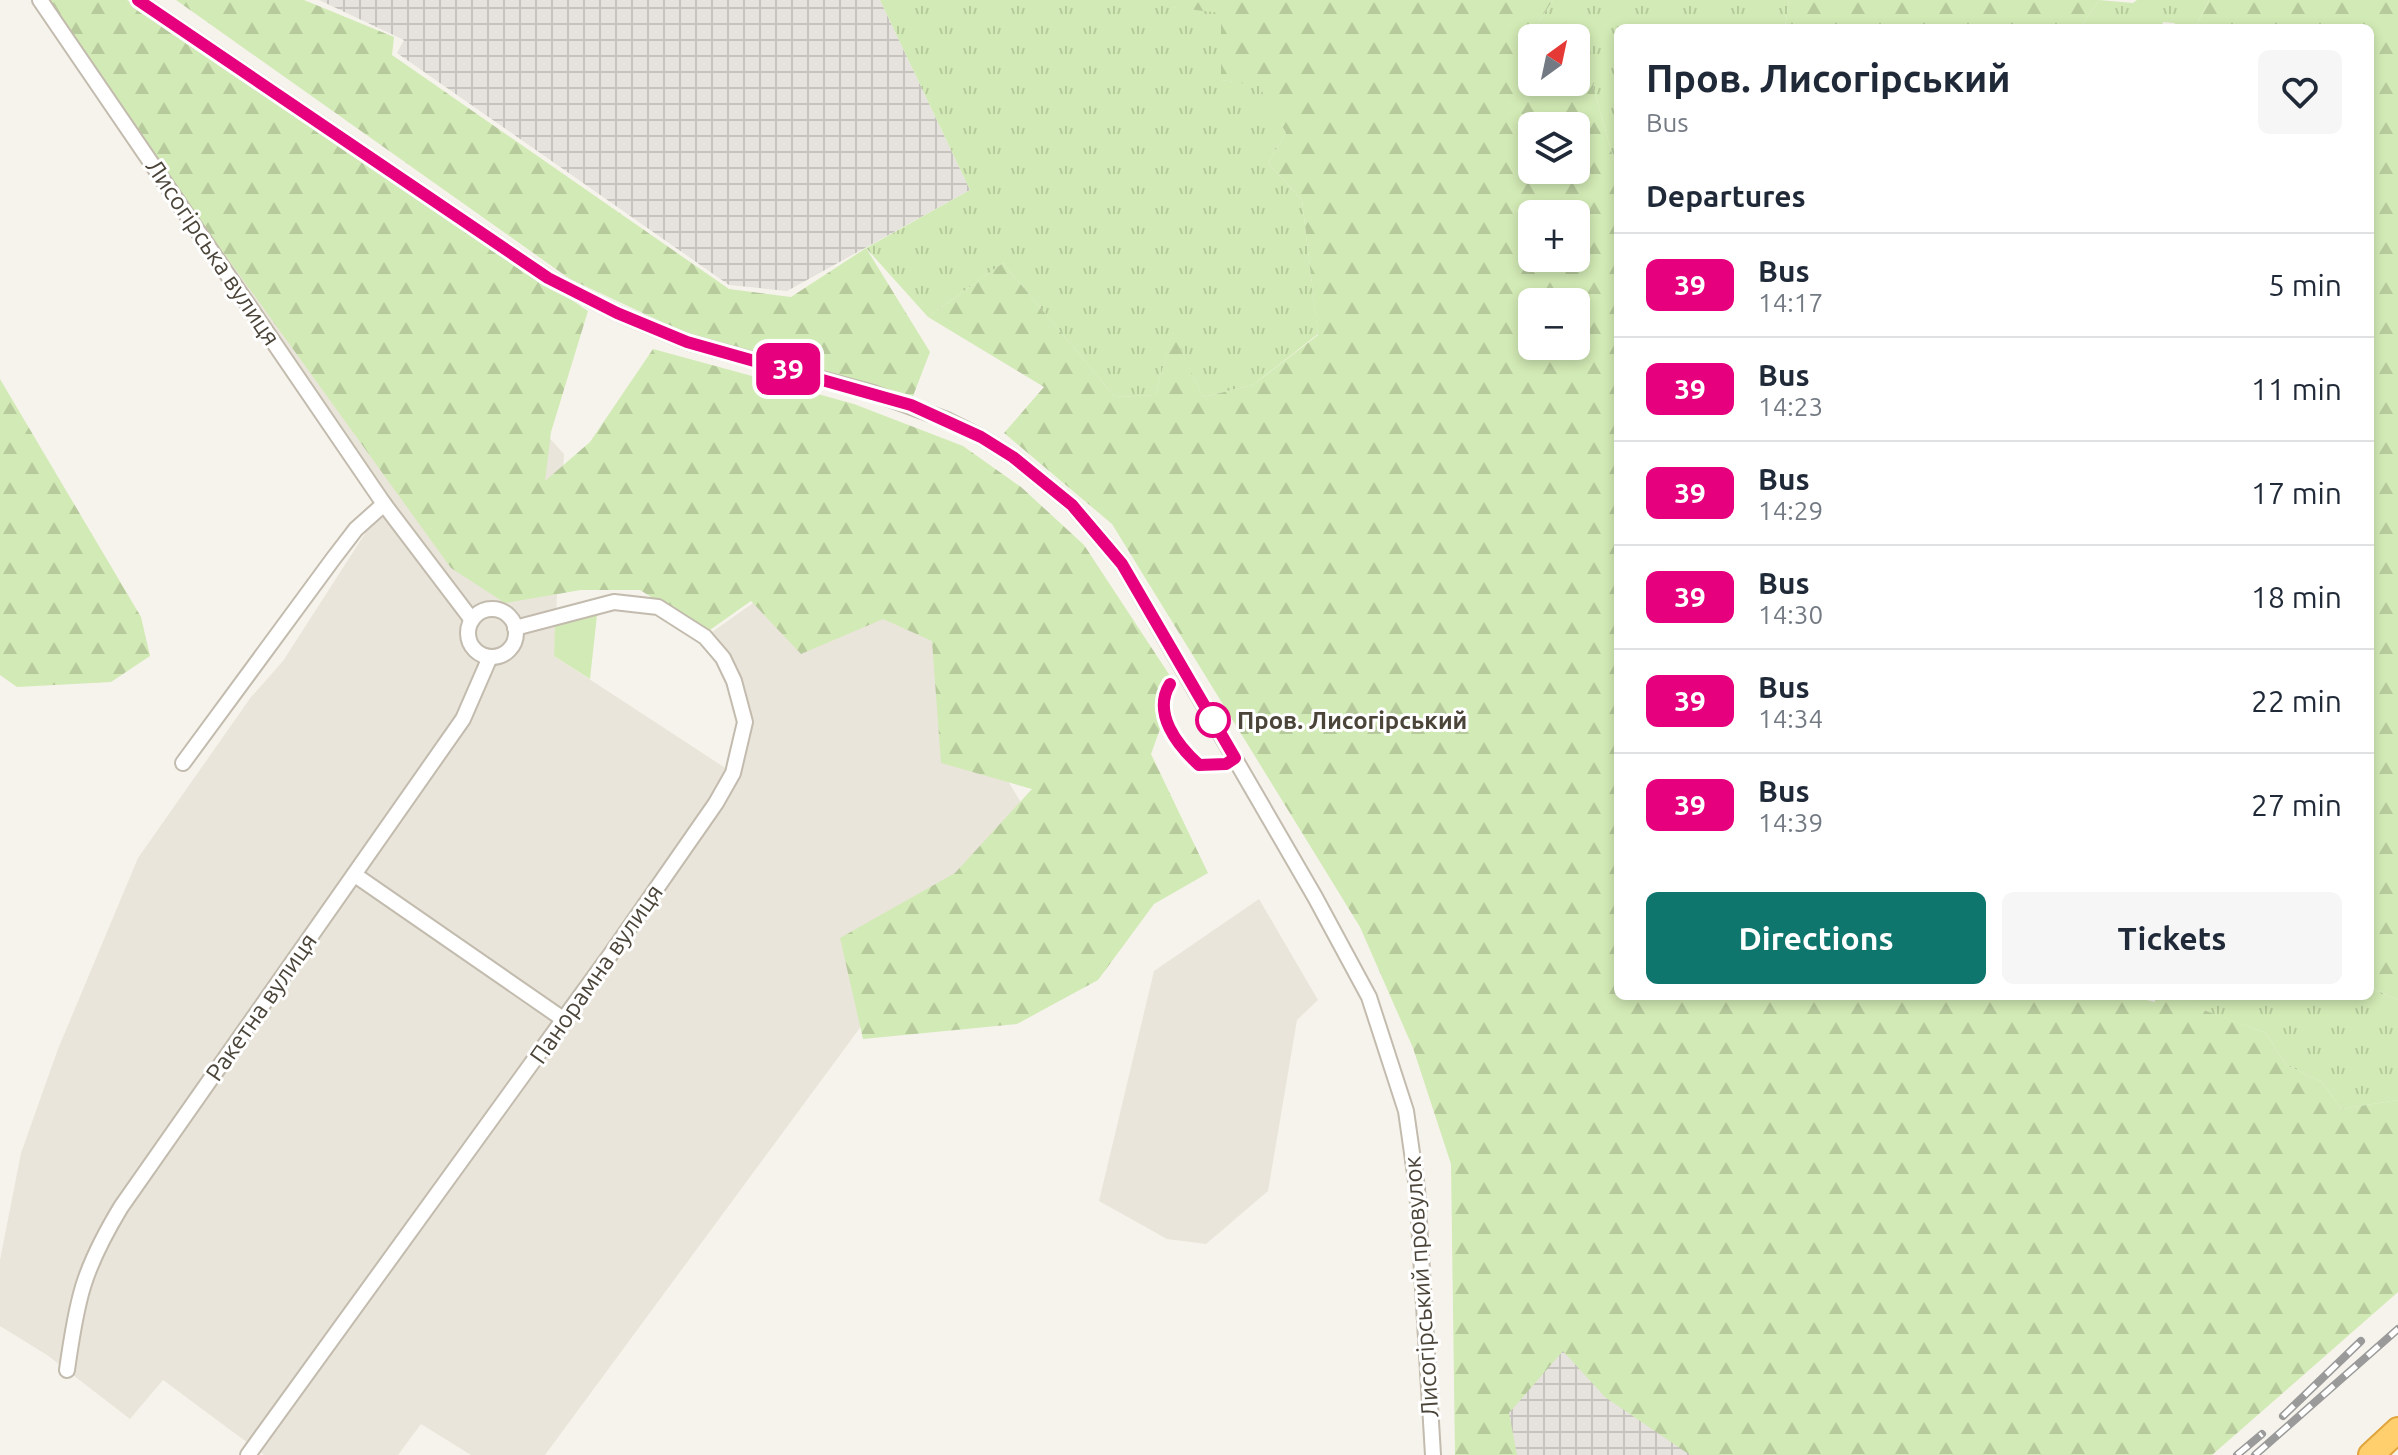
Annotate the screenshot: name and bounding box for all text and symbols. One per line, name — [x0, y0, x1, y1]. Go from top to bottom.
north arrow — [1518, 24, 1590, 96]
map controls — [1518, 24, 1590, 360]
button: heart — [2258, 50, 2342, 134]
text: Пров. Лисогірський — [1646, 57, 2011, 99]
text: Bus — [1646, 108, 1689, 137]
button: layers — [1518, 112, 1590, 184]
street label: Лисогірська вулиця — [141, 154, 285, 350]
text: Departures — [1646, 179, 1806, 213]
button: + — [1518, 200, 1590, 272]
text: Bus — [1758, 254, 1810, 288]
text: 5 min — [2268, 268, 2342, 302]
text: 39 — [1674, 269, 1706, 300]
button: − — [1518, 288, 1590, 360]
text: 14:17 — [1758, 288, 1823, 317]
line badge: 39 — [752, 343, 824, 395]
text: 39 — [772, 353, 804, 384]
text: Bus — [1758, 358, 1810, 392]
text: 11 min — [2251, 372, 2342, 406]
text: 39 — [1674, 373, 1706, 404]
text: 14:23 — [1758, 392, 1823, 421]
text: Bus — [1758, 462, 1810, 496]
text: 17 min — [2251, 476, 2342, 510]
text: 39 — [1674, 477, 1706, 508]
text: 14:29 — [1758, 496, 1823, 525]
text: Bus — [1758, 566, 1810, 600]
text: 18 min — [2251, 580, 2342, 614]
text: 39 — [1674, 581, 1706, 612]
text: 14:30 — [1758, 600, 1823, 629]
text: Bus — [1758, 670, 1810, 704]
text: 22 min — [2251, 684, 2342, 718]
text: 39 — [1674, 685, 1706, 716]
marker: Пров. Лисогірський — [1196, 703, 1230, 737]
text: 14:34 — [1758, 704, 1823, 733]
place label: Пров. Лисогірський — [1237, 707, 1467, 734]
text: Bus — [1758, 774, 1810, 808]
text: 27 min — [2251, 788, 2342, 822]
text: 39 — [1674, 789, 1706, 820]
text: 14:39 — [1758, 808, 1823, 837]
street label: Панорамна вулиця — [524, 879, 668, 1069]
button: Directions — [1646, 892, 1986, 984]
button: Tickets — [2002, 892, 2342, 984]
street label: Ракетна вулиця — [200, 928, 322, 1086]
street label: Лисогірський провулок — [1398, 1155, 1444, 1419]

